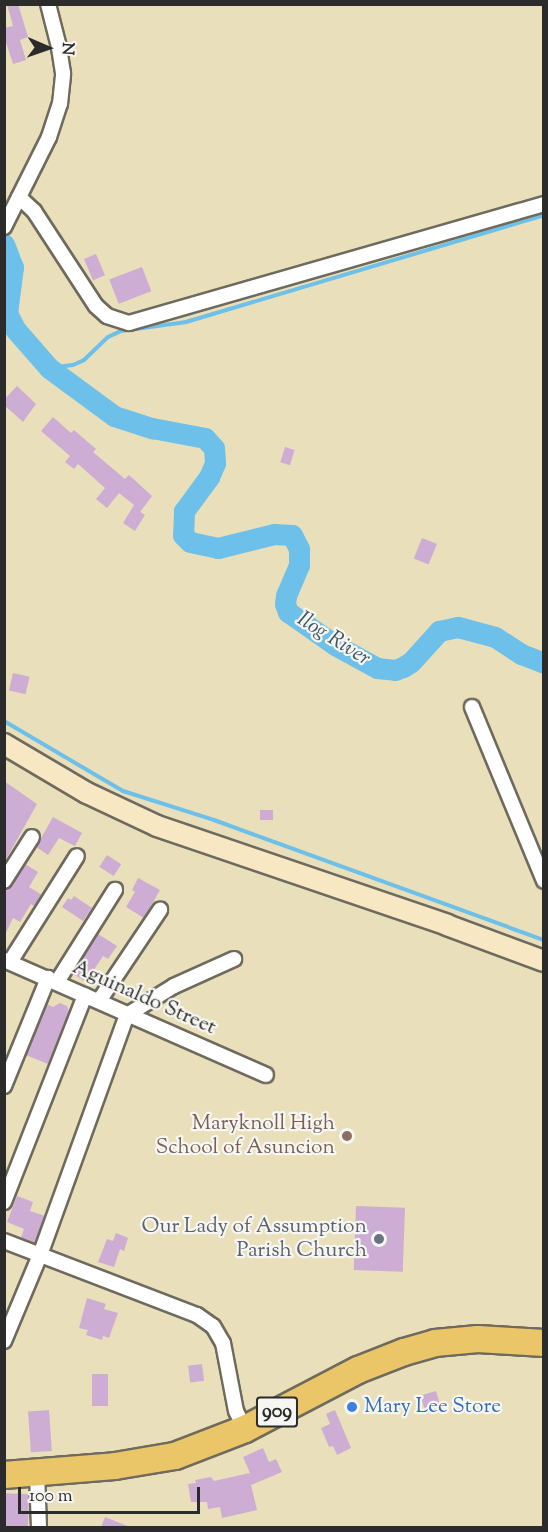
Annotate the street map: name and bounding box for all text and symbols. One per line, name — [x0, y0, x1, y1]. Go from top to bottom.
north arrow — [18, 18, 78, 78]
text: N — [55, 42, 78, 55]
water label: Ilog River — [291, 607, 375, 673]
street label: Aguinaldo Street — [68, 955, 220, 1041]
place label: Maryknoll High School of Asuncion — [156, 1111, 335, 1161]
marker: Maryknoll High School of Asuncion — [340, 1129, 354, 1143]
place label: Our Lady of Assumption Parish Church — [142, 1214, 367, 1264]
marker: Our Lady of Assumption Parish Church — [372, 1232, 386, 1246]
place label: Mary Lee Store — [364, 1394, 501, 1420]
road number: 909 — [254, 1395, 300, 1429]
marker: Mary Lee Store — [345, 1400, 359, 1414]
scale bar — [21, 1475, 202, 1513]
text: 100 m — [29, 1484, 73, 1510]

